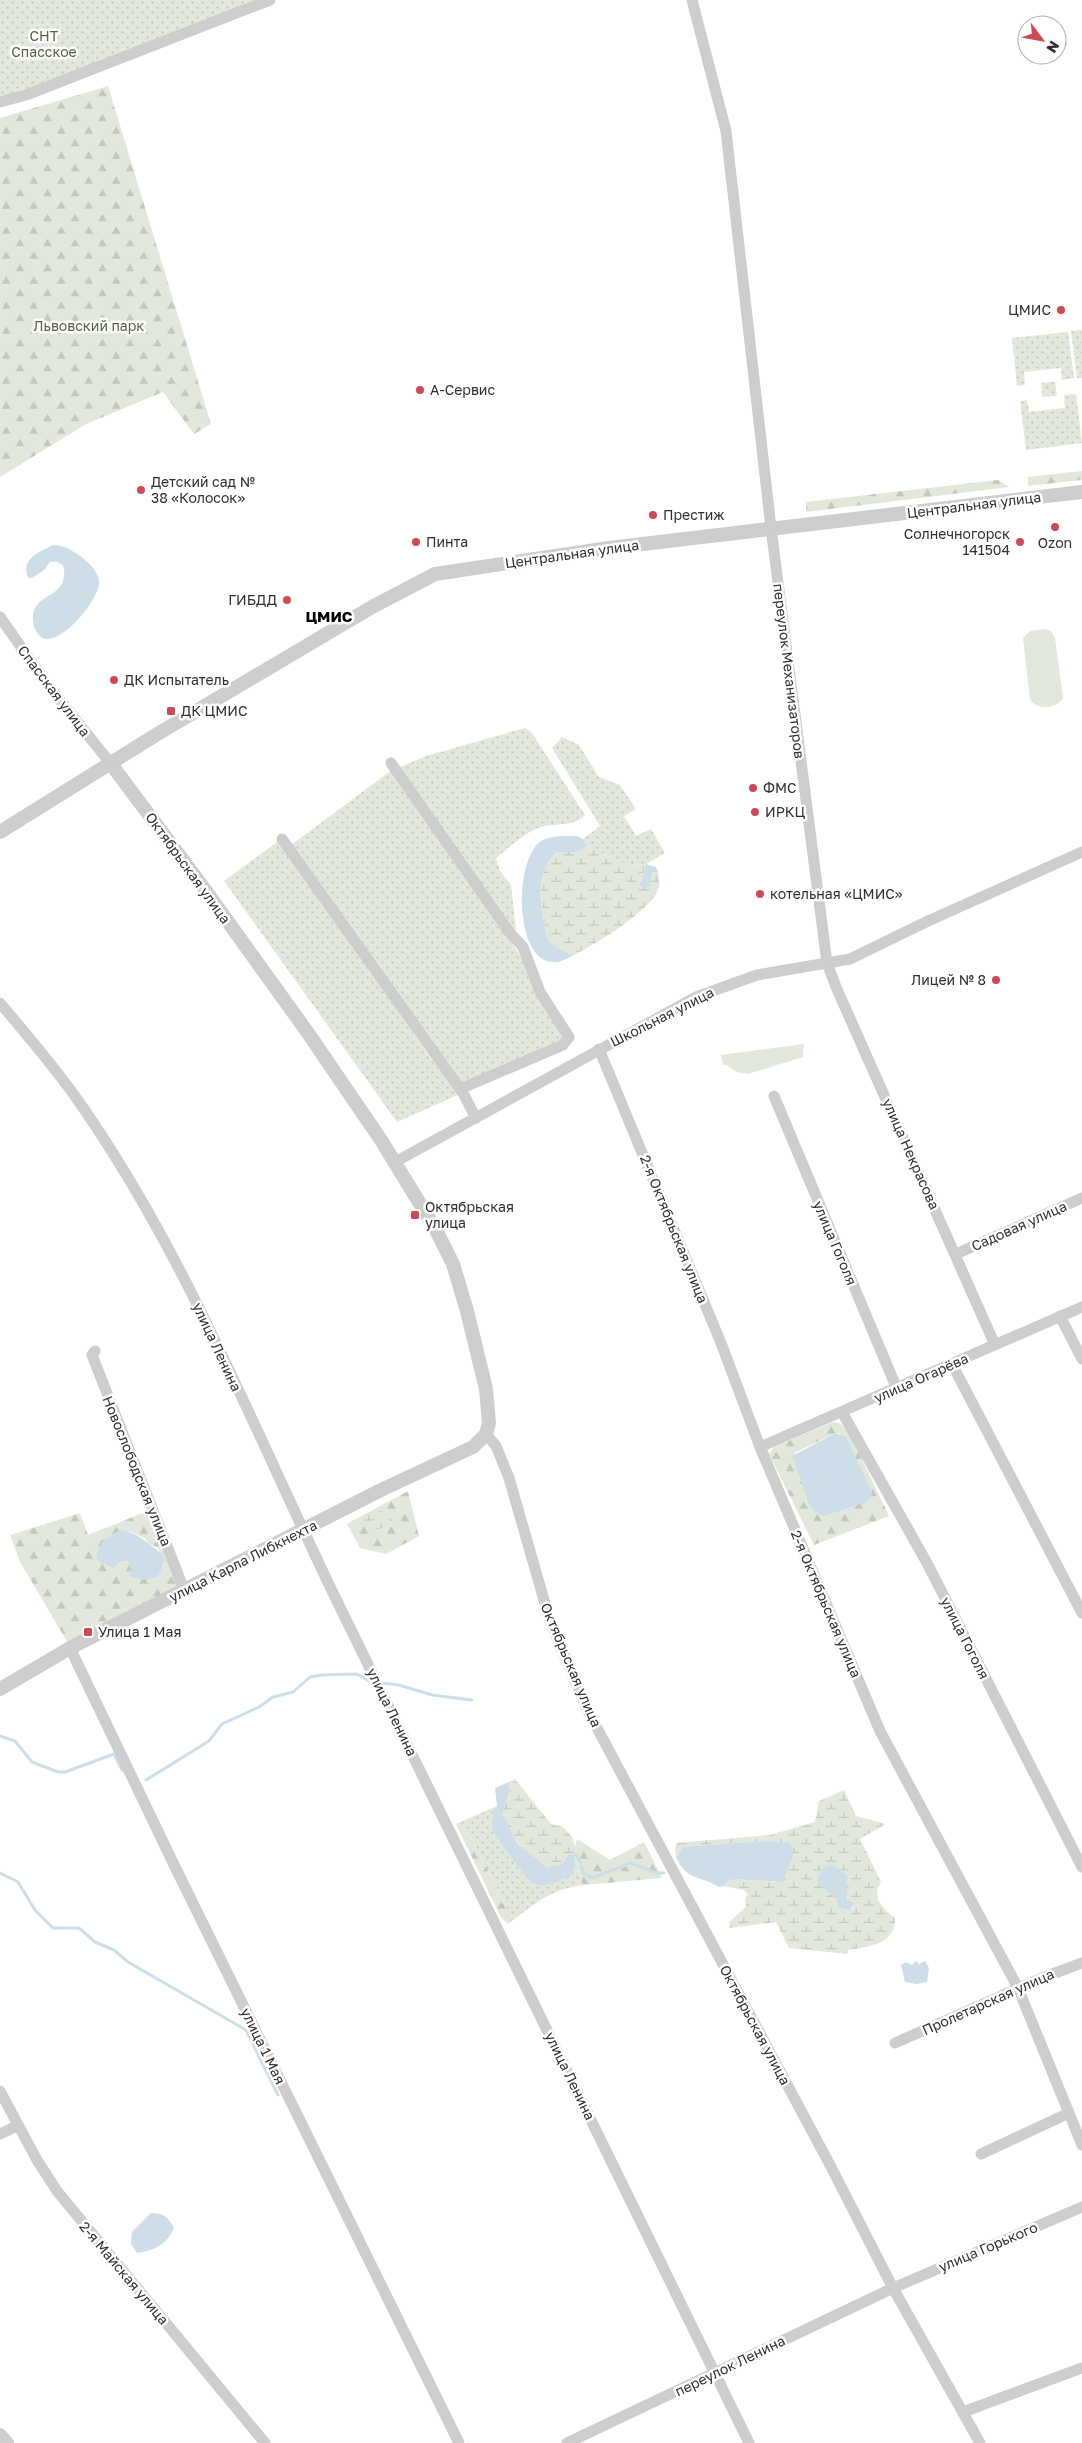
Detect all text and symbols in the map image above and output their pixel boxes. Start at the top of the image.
north arrow [1017,15,1067,65]
park label: СНТ Спасское [11,27,77,60]
text: N [1043,38,1063,56]
place label: ЦМИС [1008,301,1051,318]
marker: ЦМИС [1055,304,1067,316]
park label: Львовский парк [34,317,144,334]
place label: A-Сервис [430,381,495,398]
marker: A-Сервис [414,384,426,396]
place label: Детский сад № 38 «Колосок» [151,473,256,506]
marker: Детский сад № 38 «Колосок» [135,484,147,496]
street label: Центральная улица [906,488,1042,521]
place label: Престиж [663,506,724,523]
marker: Престиж [647,509,659,521]
marker: Ozon [1049,521,1061,533]
place label: Солнечногорск 141504 [904,525,1010,558]
place label: Пинта [426,533,468,550]
place label: Ozon [1038,534,1072,551]
marker: Пинта [410,536,422,548]
street label: Центральная улица [504,536,640,571]
marker: Солнечногорск 141504 [1014,536,1026,548]
street label: переулок Механизаторов [770,582,809,760]
place label: ГИБДД [228,591,277,608]
marker: ГИБДД [281,594,293,606]
district label: ЦМИС [305,607,353,625]
street label: Спасская улица [15,642,94,740]
place label: ДК Испытатель [124,671,229,688]
marker: ДК Испытатель [108,674,120,686]
place label: ДК ЦМИС [181,702,247,719]
marker: ДК ЦМИС [165,705,177,717]
place label: ФМС [763,779,797,796]
marker: ФМС [747,782,759,794]
place label: ИРКЦ [765,803,806,820]
marker: ИРКЦ [749,806,761,818]
street label: Октябрьская улица [142,809,235,927]
place label: котельная «ЦМИС» [770,885,903,902]
marker: котельная «ЦМИС» [754,888,766,900]
place label: Лицей № 8 [911,971,986,988]
marker: Лицей № 8 [990,974,1002,986]
street label: Школьная улица [607,983,716,1050]
street label: улица Некрасова [879,1096,944,1212]
street label: 2-я Октябрьская улица [637,1152,712,1305]
street label: Садовая улица [968,1197,1069,1254]
place label: Октябрьская улица [425,1198,514,1231]
street label: улица Гоголя [810,1198,861,1288]
marker: Октябрьская улица [409,1209,421,1221]
street label: улица Ленина [189,1300,245,1394]
street label: улица Огарёва [871,1349,971,1406]
street label: Новослободская улица [100,1393,175,1548]
street label: улица Карла Либкнехта [166,1516,320,1605]
street label: 2-я Октябрьская улица [788,1528,865,1680]
street label: улица Гоголя [937,1594,993,1682]
street label: Октябрьская улица [538,1600,605,1730]
place label: Улица 1 Мая [98,1623,181,1640]
marker: Улица 1 Мая [82,1626,94,1638]
street label: улица Ленина [364,1665,421,1759]
street label: Октябрьская улица [717,1962,794,2088]
street label: Пролетарская улица [919,1965,1056,2038]
street label: улица 1 Мая [238,2005,289,2087]
street label: улица Ленина [542,2029,599,2123]
street label: 2-я Майская улица [76,2218,172,2328]
street label: улица Горького [936,2218,1040,2275]
street label: переулок Ленина [672,2332,788,2400]

